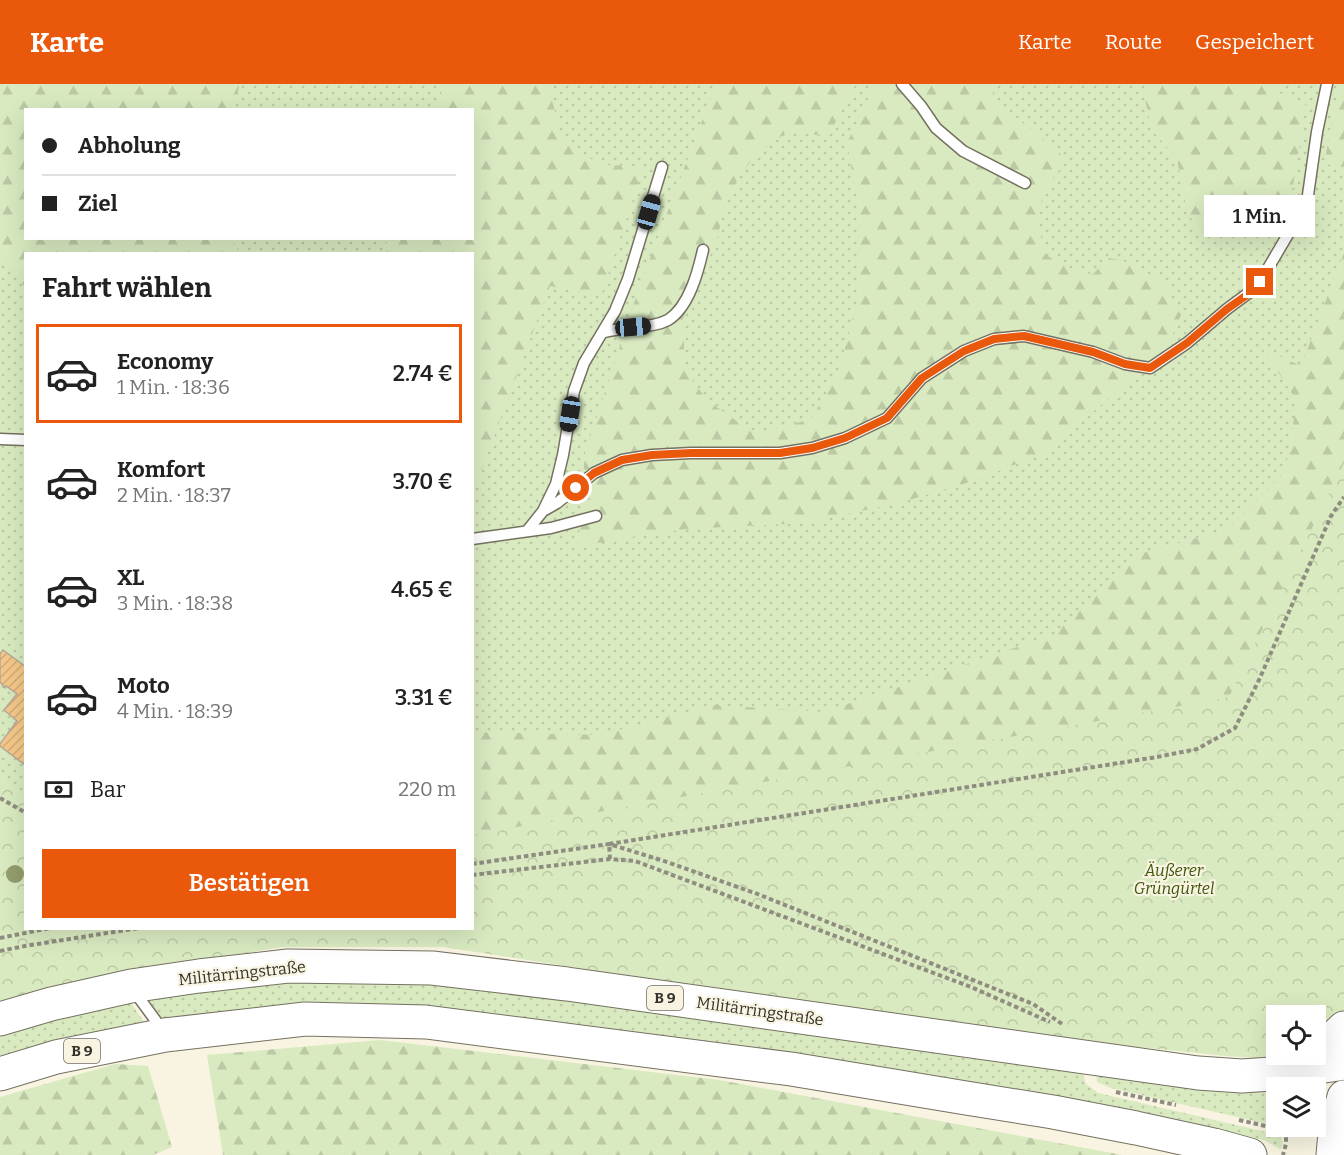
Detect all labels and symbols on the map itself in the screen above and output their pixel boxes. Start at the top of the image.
car [635,192,663,232]
callout: 1 Min. [1204,195,1316,237]
route end [1246,268,1273,295]
car [614,316,652,338]
car [558,395,582,433]
route start [562,474,589,501]
park label: Äußerer Grüngürtel [1134,861,1214,898]
street label: Militärringstraße [177,957,307,989]
road number: B 9 [647,986,683,1010]
street label: Militärringstraße [695,993,825,1029]
road number: B 9 [64,1039,100,1063]

